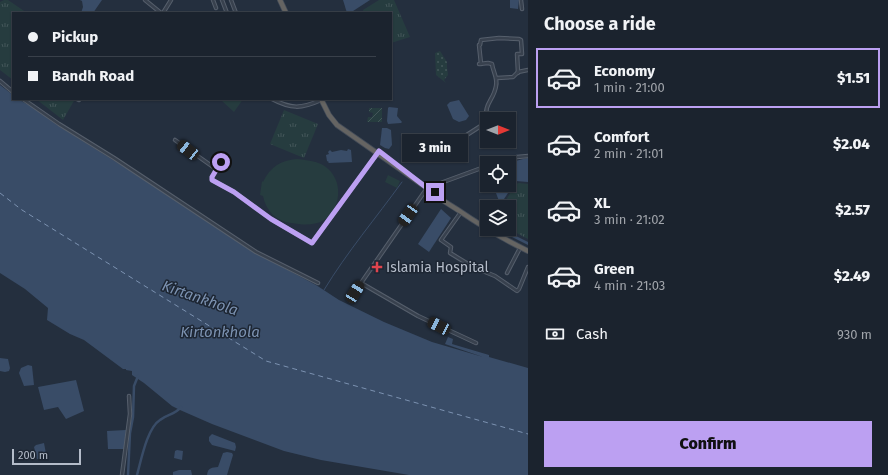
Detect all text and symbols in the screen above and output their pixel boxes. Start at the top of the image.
text: Choose a ride [544,13,656,35]
text: Pickup [52,28,98,46]
icon: car [546,60,582,96]
text: Economy [594,62,655,80]
text: Bandh Road [52,67,134,85]
text: $1.51 [837,69,870,87]
text: 1 min · 21:00 [594,80,665,95]
north arrow [480,112,516,148]
map controls [480,112,516,236]
icon: car [546,126,582,162]
text: Comfort [594,128,650,146]
callout: 3 min [402,134,468,162]
text: $2.04 [833,135,870,153]
car [175,138,201,162]
text: 3 min [419,140,451,155]
text: 2 min · 21:01 [594,146,664,161]
route start [212,153,230,171]
button: locate [480,156,516,192]
route end [426,183,444,201]
icon: car [546,192,582,228]
text: XL [594,194,610,212]
button: layers [480,200,516,236]
text: $2.57 [835,201,870,219]
car [396,202,420,228]
text: 3 min · 21:02 [594,212,665,227]
icon: car [546,258,582,294]
place label: Islamia Hospital [386,259,489,276]
text: Green [594,260,634,278]
marker: Islamia Hospital [371,261,383,273]
text: $2.49 [834,267,870,285]
water label: Kirtankhola [160,277,240,319]
text: 4 min · 21:03 [594,278,665,293]
car [344,279,366,305]
car [426,315,452,337]
water label: Kirtonkhola [180,323,260,341]
icon: cash [544,323,566,345]
text: Cash [576,325,608,343]
text: 930 m [837,327,872,342]
button: Confirm [544,421,872,467]
scale bar [12,447,81,466]
text: 200 m [18,449,48,462]

